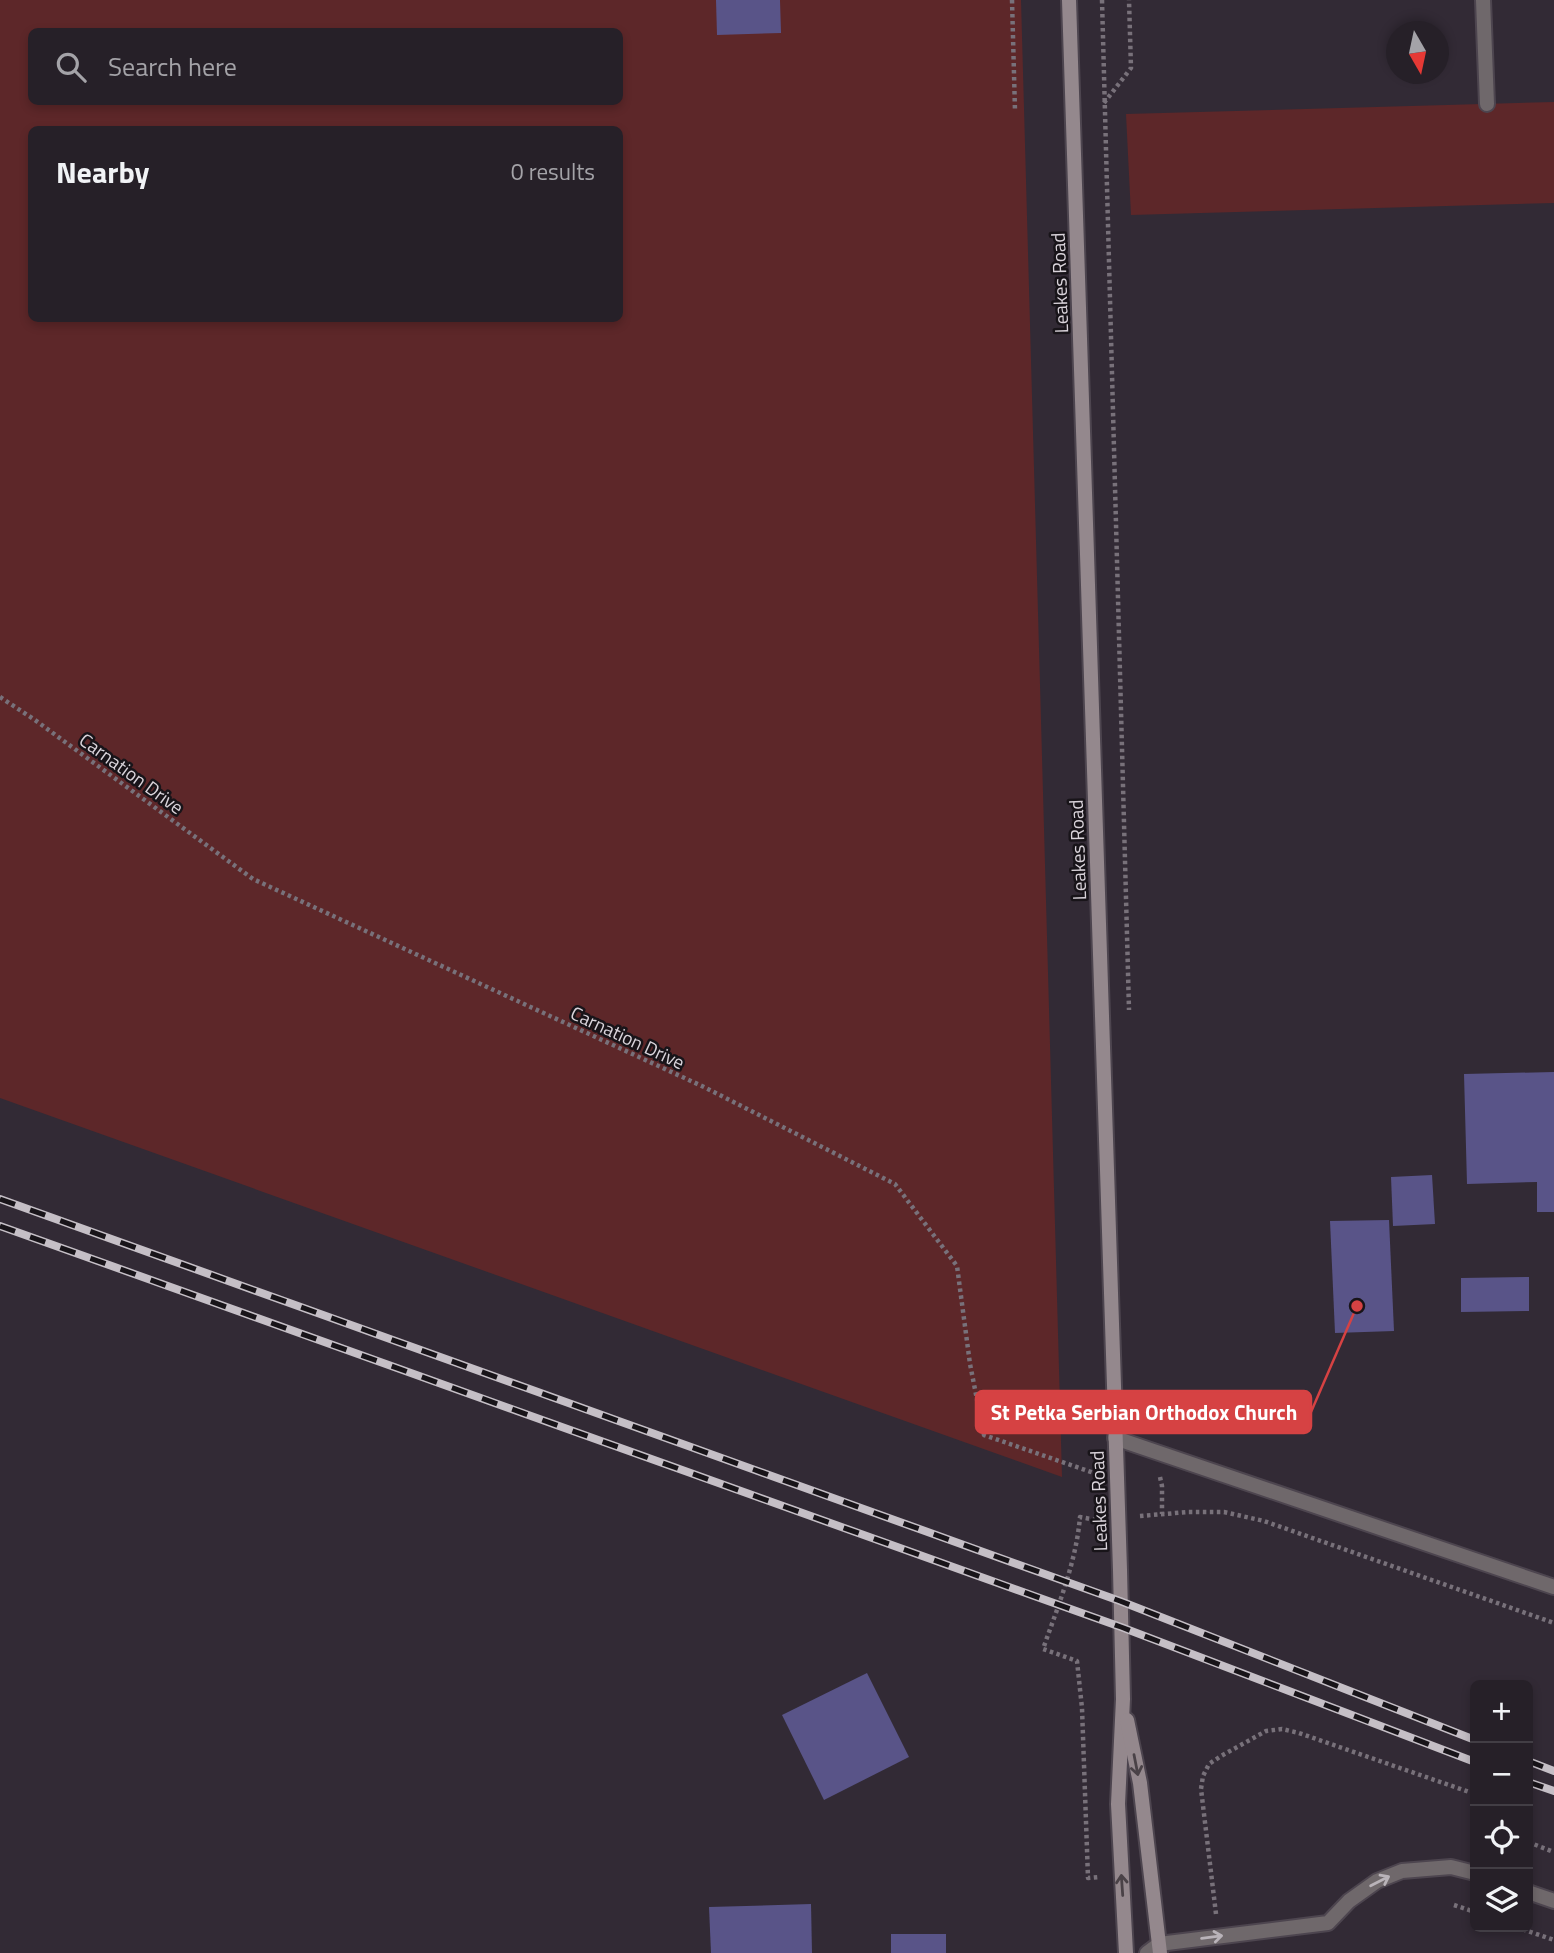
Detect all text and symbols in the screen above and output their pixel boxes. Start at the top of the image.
north arrow [1386,21,1449,84]
search box [28,28,623,105]
text: Search here [108,47,237,86]
icon: search [52,48,90,86]
text: Nearby [56,149,149,195]
text: 0 results [511,154,595,189]
street label: Leakes Road [1043,232,1075,334]
street label: Carnation Drive [74,725,190,821]
street label: Leakes Road [1061,799,1093,901]
street label: Carnation Drive [566,998,690,1076]
callout: St Petka Serbian Orthodox Church [976,1391,1311,1433]
text: St Petka Serbian Orthodox Church [991,1396,1297,1428]
street label: Leakes Road [1082,1450,1114,1552]
map controls [1470,1680,1533,1932]
button: + [1470,1680,1533,1743]
button: − [1470,1743,1533,1806]
one-way arrow [1130,1753,1144,1776]
button: locate [1470,1806,1533,1869]
button: layers [1470,1869,1533,1932]
one-way arrow [1369,1873,1390,1887]
one-way arrow [1115,1874,1128,1897]
one-way arrow [1200,1931,1223,1944]

